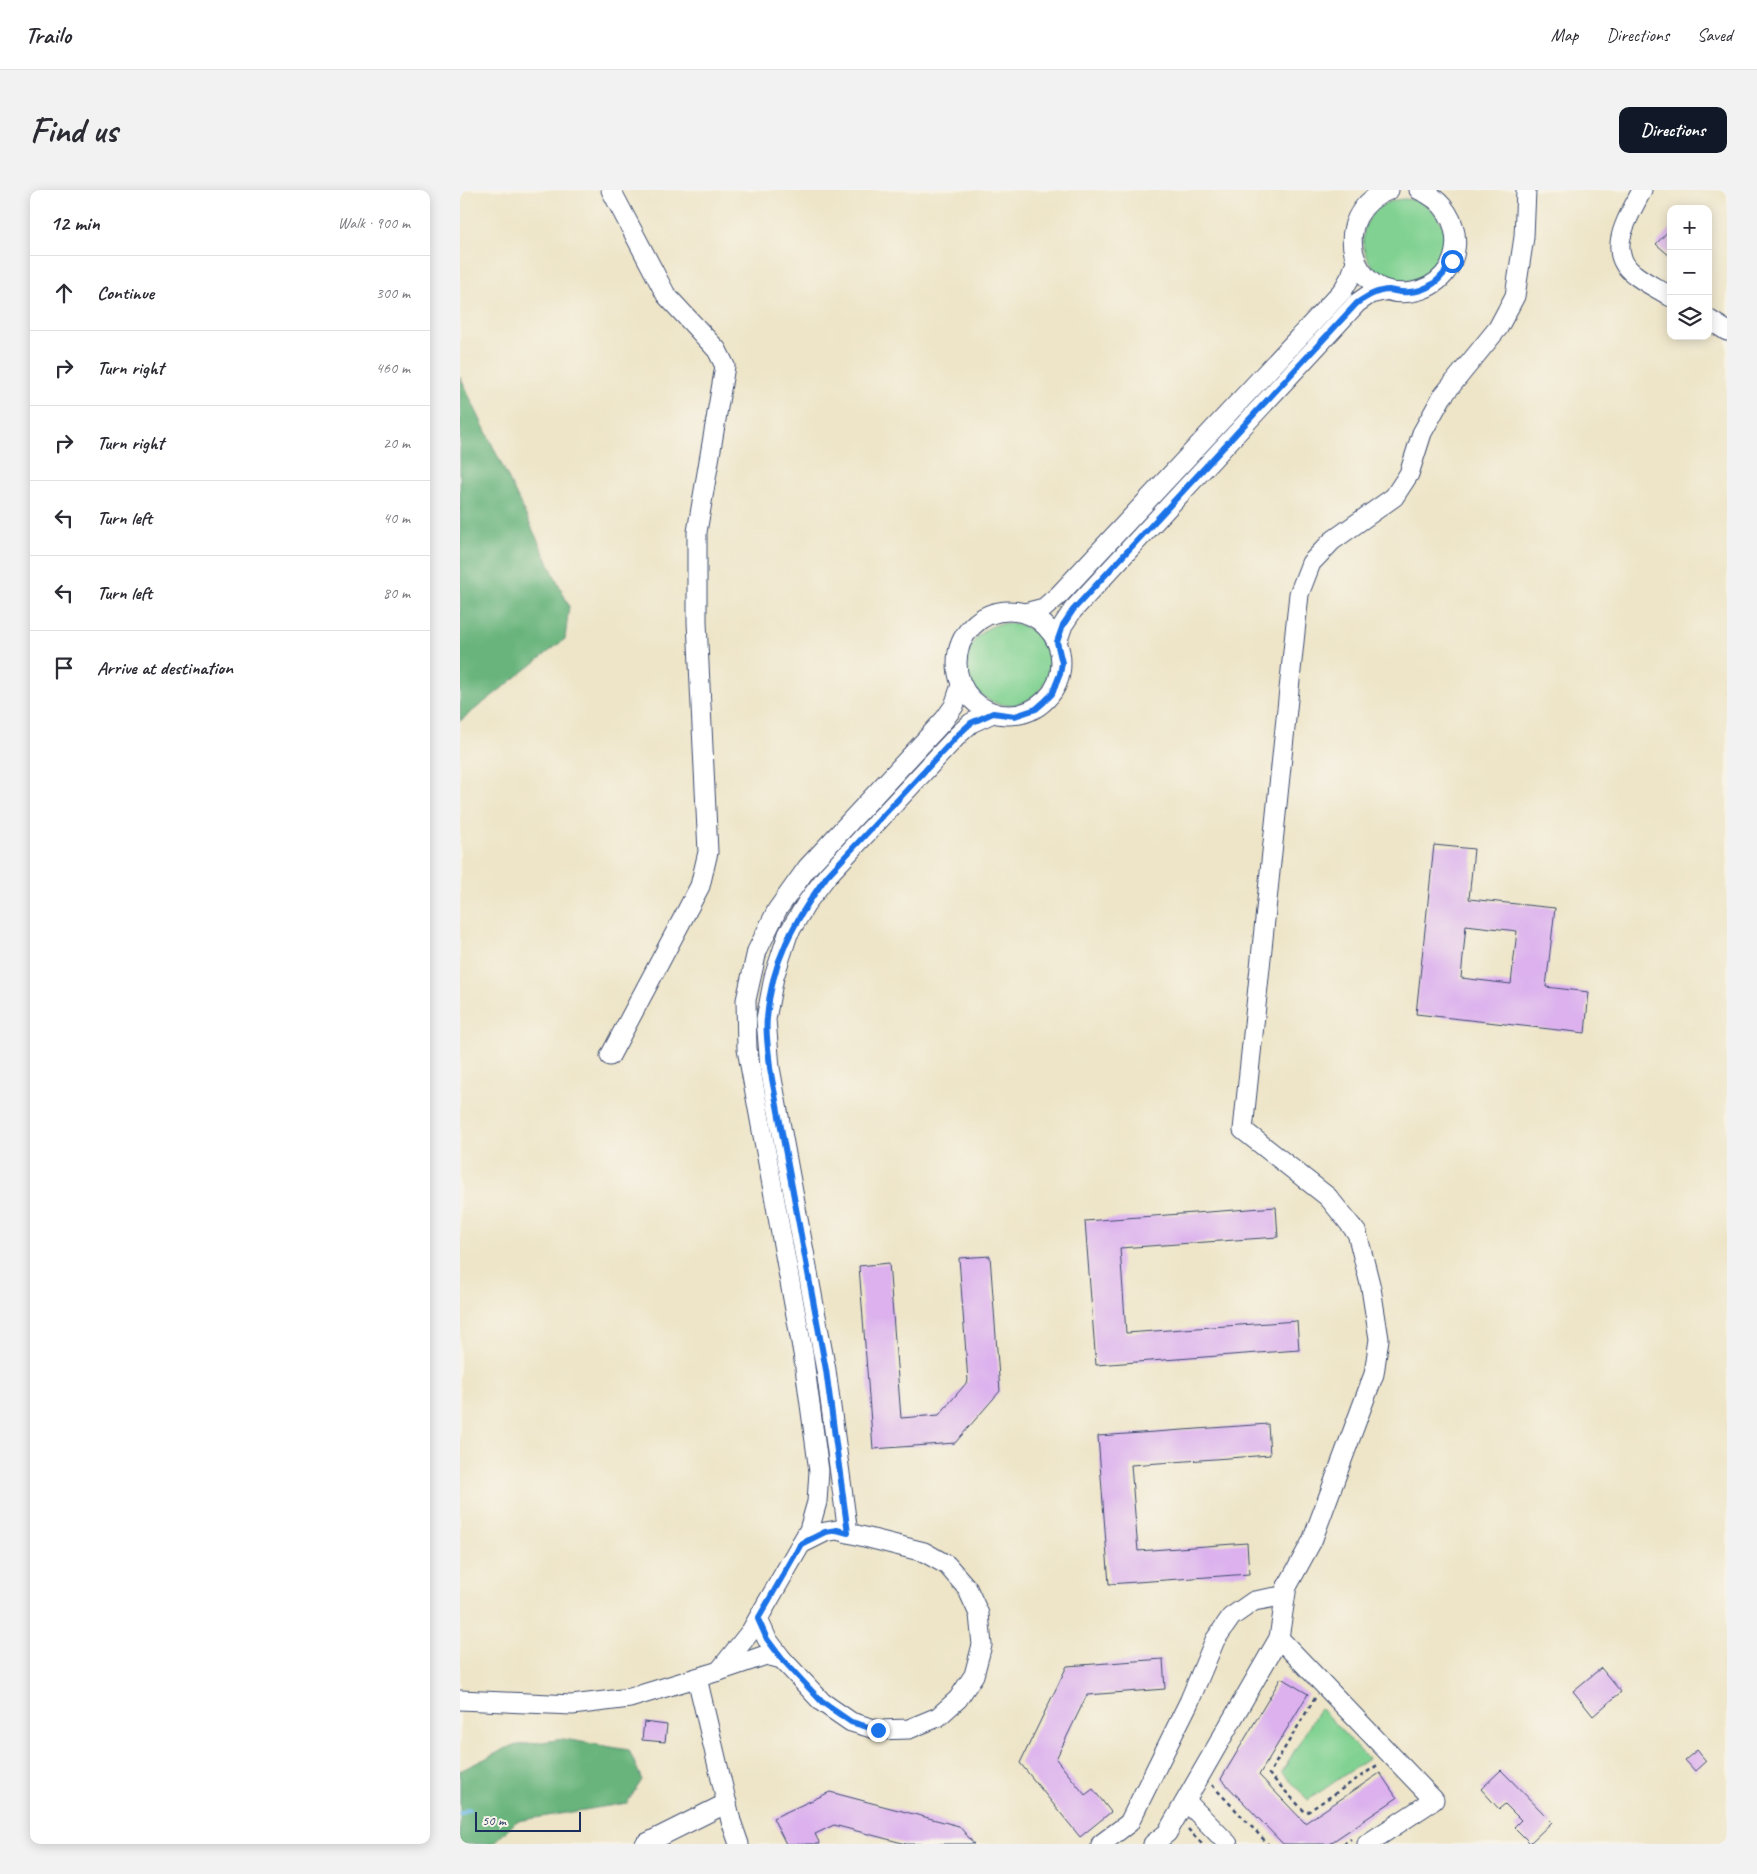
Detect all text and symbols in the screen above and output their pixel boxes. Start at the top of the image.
text: Trailo [25,20,71,50]
text: Map [1551,24,1578,46]
text: Directions [1606,24,1669,46]
text: Saved [1697,24,1732,46]
button: Directions [1619,107,1727,153]
text: Find us [30,108,117,153]
map controls [1667,205,1712,340]
button: + [1667,205,1712,250]
text: 12 min [50,210,100,236]
text: Walk · 900 m [338,213,410,233]
route start [1441,250,1464,273]
button: − [1667,250,1712,295]
icon: ahead [50,279,78,307]
text: Continue [97,281,154,305]
text: 300 m [376,283,410,303]
button: layers [1667,295,1712,340]
icon: right [50,354,78,382]
text: Turn right [97,356,164,380]
text: 460 m [376,358,410,378]
icon: right [50,429,78,457]
text: Turn right [97,431,164,455]
text: 20 m [383,433,410,453]
icon: left [50,504,78,532]
text: Turn left [97,506,152,530]
text: 40 m [383,508,410,528]
icon: left [50,579,78,607]
text: Turn left [97,581,152,605]
text: 80 m [383,583,410,603]
icon: arrive [50,654,78,682]
text: Arrive at destination [97,656,233,680]
route end [867,1719,890,1742]
scale bar [475,1809,581,1832]
text: 50 m [482,1812,506,1829]

